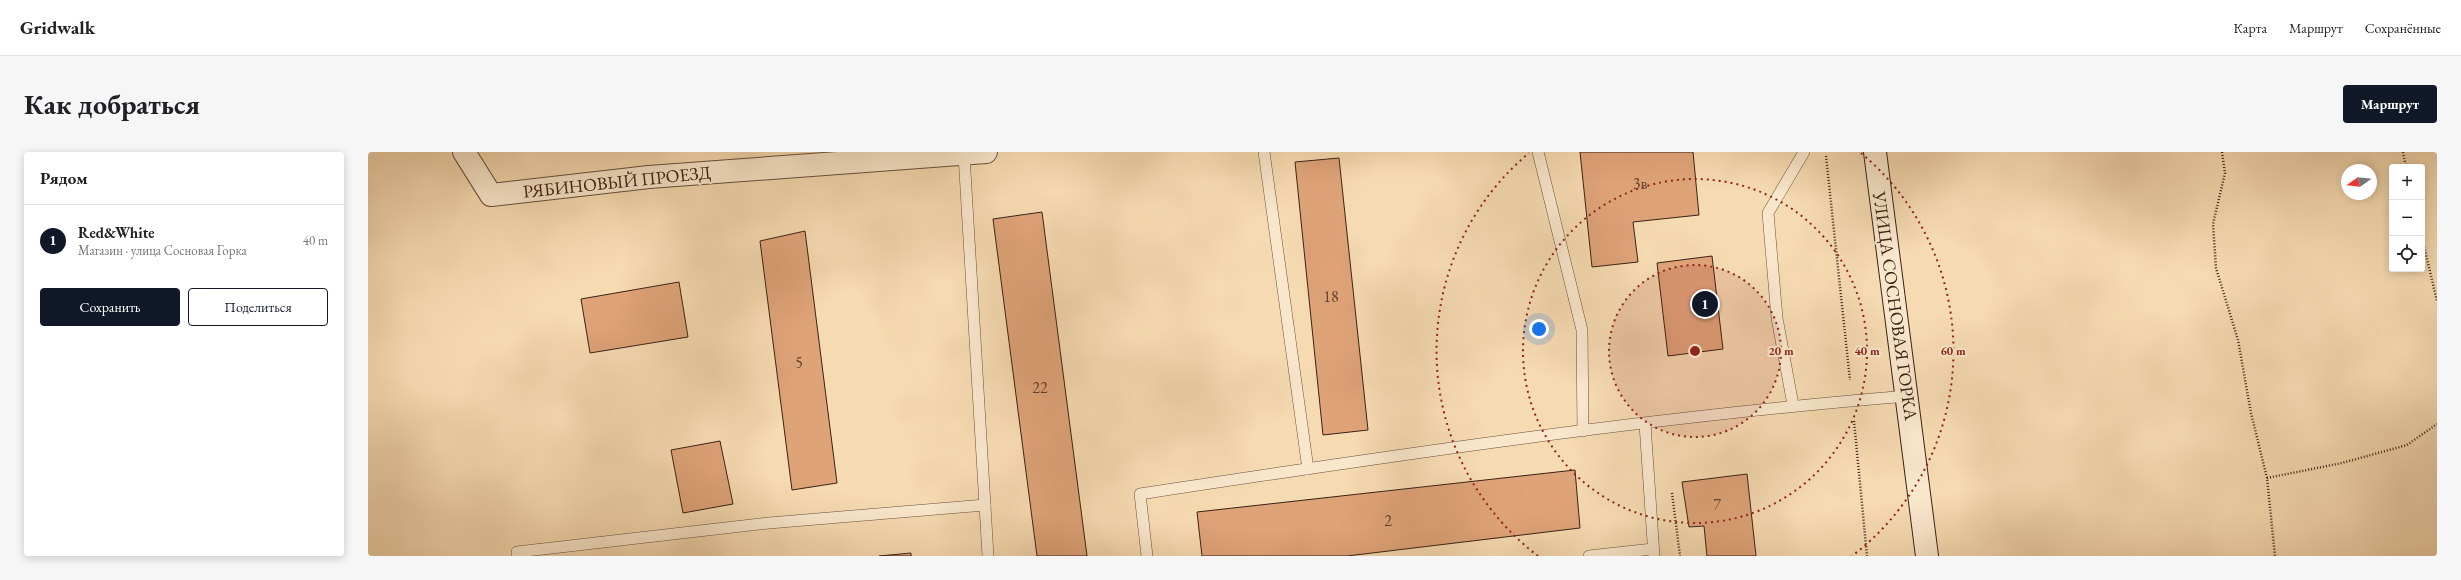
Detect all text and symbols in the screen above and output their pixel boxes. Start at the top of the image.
text: Gridwalk [20,15,95,40]
text: Карта [2234,19,2267,37]
text: Маршрут [2289,19,2343,37]
text: Сохранённые [2365,19,2441,37]
button: Маршрут [2343,85,2437,123]
text: Как добраться [24,86,200,122]
street label: РЯБИНОВЫЙ ПРОЕЗД [522,160,712,203]
north arrow [2341,164,2377,200]
map controls [2389,164,2425,272]
button: + [2389,164,2425,200]
text: Рядом [40,167,88,189]
house number: 3в [1633,173,1647,194]
street label: УЛИЦА СОСНОВАЯ ГОРКА [1868,189,1923,422]
button: − [2389,200,2425,236]
text: Red&White [78,223,155,242]
text: 1 [50,232,56,249]
text: 40 m [303,232,328,249]
button: locate [2389,236,2425,272]
text: Магазин · улица Сосновая Горка [78,242,247,259]
house number: 18 [1323,286,1339,307]
button: Сохранить [40,288,180,326]
button: Поделиться [188,288,328,326]
pin: 1 [1692,289,1718,319]
your location [1529,319,1549,339]
text: 20 m [1768,343,1794,359]
text: 40 m [1854,343,1880,359]
text: 60 m [1940,343,1966,359]
centre of rings [1688,344,1702,358]
house number: 5 [795,352,803,373]
house number: 22 [1032,377,1048,398]
house number: 7 [1713,494,1721,515]
house number: 2 [1384,510,1392,531]

